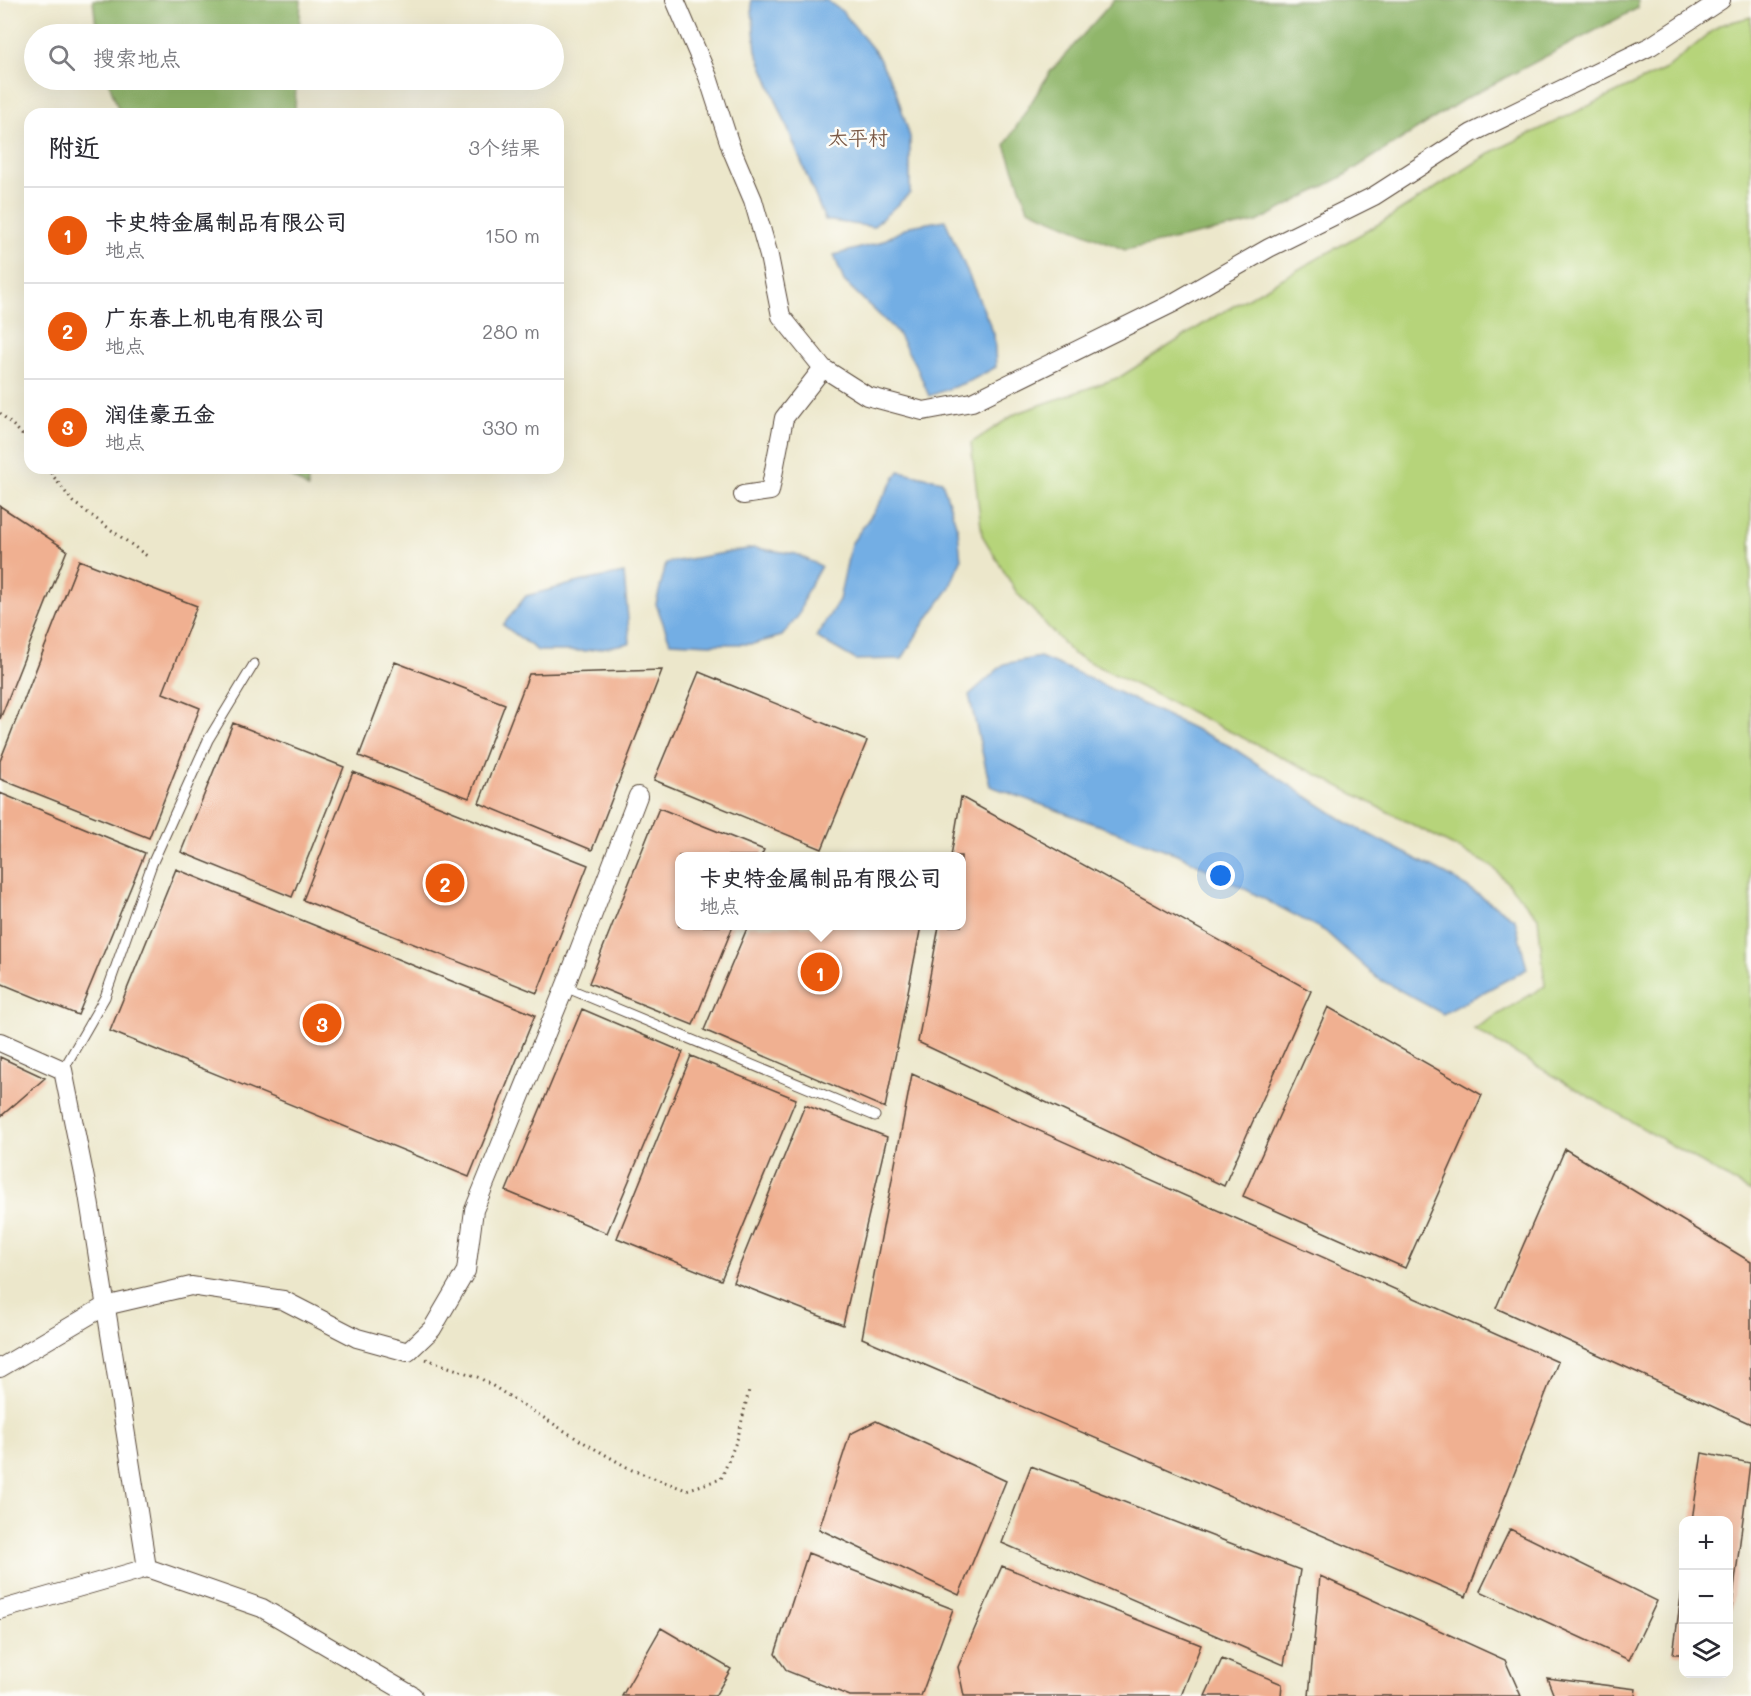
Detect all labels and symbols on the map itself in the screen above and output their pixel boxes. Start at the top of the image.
district label: 太平村 [828,124,888,150]
pin: 2 [426,860,464,906]
your location [1206,861,1235,890]
pin: 1 [800,950,840,994]
pin: 3 [302,1000,342,1046]

